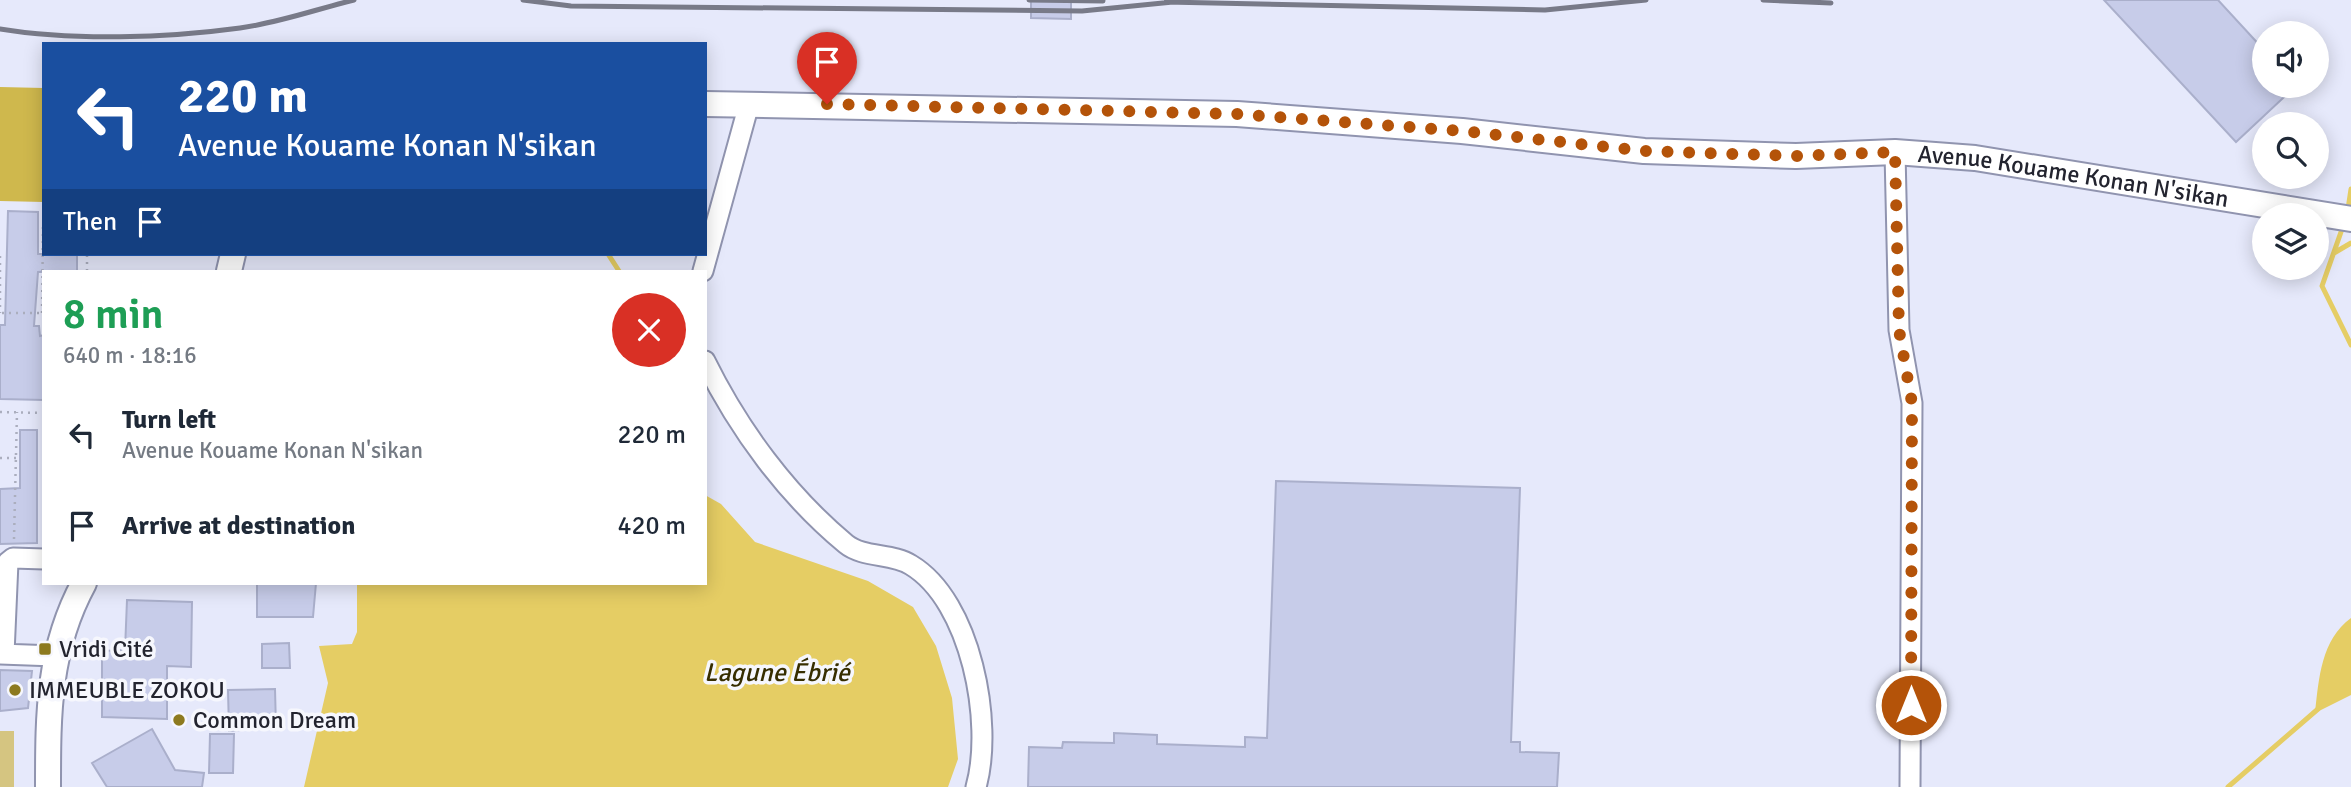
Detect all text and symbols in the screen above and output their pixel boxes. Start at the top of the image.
map controls [2252,21,2329,280]
button: sound [2252,21,2329,98]
pin [797,32,857,104]
icon: arrive [808,43,846,81]
text: 220 m [178,66,308,126]
icon: left [63,70,154,161]
button: search [2252,112,2329,189]
text: Avenue Kouame Konan N'sikan [178,126,597,165]
street label: Avenue Kouame Konan N'sikan [1917,139,2231,214]
icon: arrive [131,203,169,241]
button: layers [2252,203,2329,280]
text: Then [63,206,117,238]
text: 8 min [63,289,164,340]
button: close [612,293,686,367]
text: 640 m · 18:16 [63,341,197,370]
text: Turn left [122,404,216,436]
icon: left [63,416,101,454]
text: 220 m [617,419,686,451]
text: Avenue Kouame Konan N'sikan [122,436,423,465]
icon: arrive [63,507,101,545]
text: Arrive at destination [122,510,355,542]
text: 420 m [617,510,686,542]
place label: Vridi Cité [59,634,153,664]
marker: Vridi Cité [37,641,53,657]
water label: Lagune Ébrié [704,657,852,689]
position arrow [1874,668,1948,742]
place label: IMMEUBLE ZOKOU [29,675,225,705]
marker: IMMEUBLE ZOKOU [7,682,23,698]
place label: Common Dream [193,705,356,735]
marker: Common Dream [171,712,187,728]

